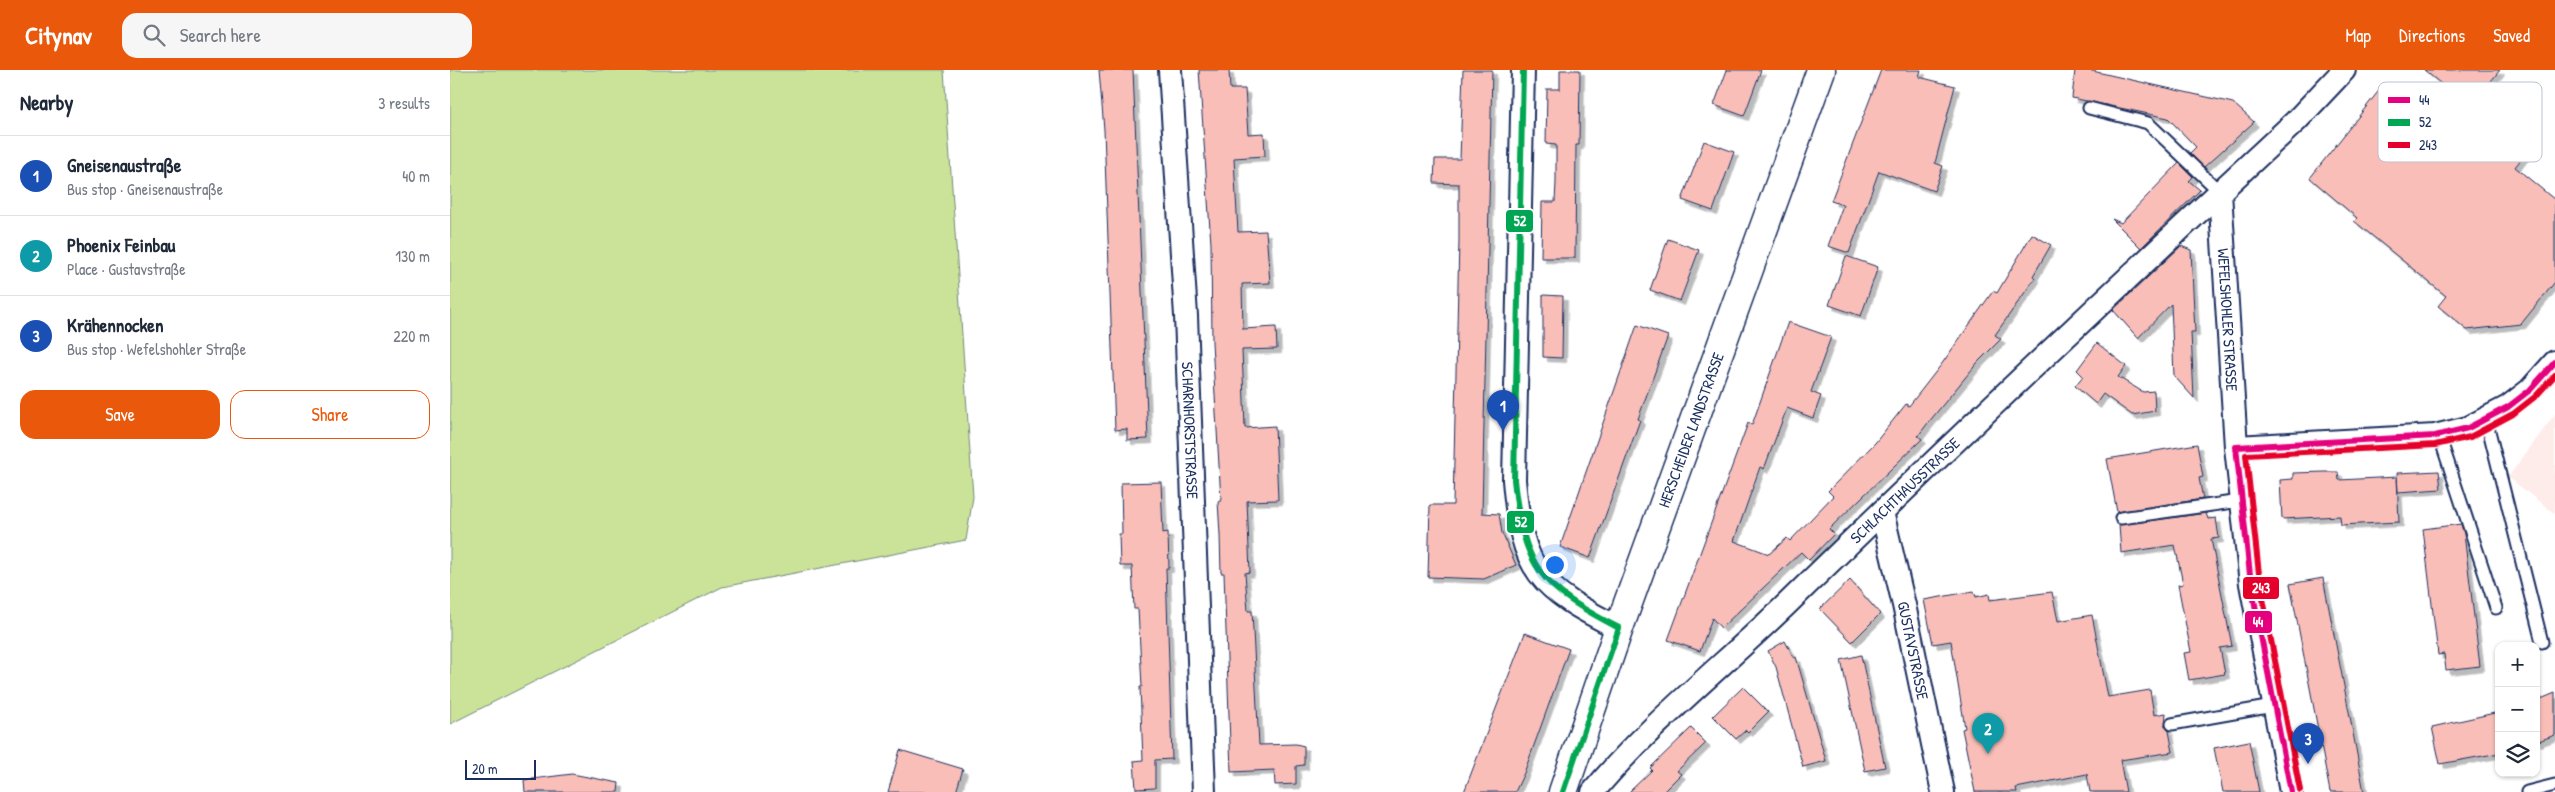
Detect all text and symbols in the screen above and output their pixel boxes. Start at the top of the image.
search box [122,13,472,58]
text: Citynav [25,19,92,51]
icon: search [140,21,168,49]
text: Search here [180,22,261,48]
text: Map [2346,23,2371,48]
text: Directions [2399,23,2465,48]
text: Saved [2493,23,2530,48]
legend [2378,82,2542,162]
text: Nearby [20,88,73,117]
text: 44 [2419,90,2430,109]
text: 3 results [378,92,430,114]
text: 52 [2419,112,2432,131]
text: 243 [2419,135,2437,154]
text: Gneisenaustraße [67,152,181,178]
text: 1 [33,165,39,187]
text: 40 m [402,165,430,187]
text: Bus stop · Gneisenaustraße [67,178,223,200]
line badge: 52 [1505,209,1534,233]
text: 52 [1514,211,1527,230]
text: Phoenix Feinbau [67,232,175,258]
text: 2 [32,245,40,267]
text: 130 m [395,245,430,267]
street label: WEFELSHOHLER STRASSE [2213,248,2243,392]
text: Place · Gustavstraße [67,258,186,280]
text: Krähennocken [67,312,163,338]
text: 3 [32,325,40,347]
text: 220 m [393,325,430,347]
text: Bus stop · Wefelshohler Straße [67,338,246,360]
street label: HERSCHEIDER LANDSTRASSE [1653,349,1729,511]
street label: SCHARNHORSTSTRASSE [1177,361,1204,500]
button: Save [20,390,220,439]
button: Share [230,390,430,439]
pin: 1 [1487,390,1519,431]
street label: SCHLACHTHAUSSTRASSE [1845,432,1964,548]
line badge: 52 [1506,510,1535,534]
text: 52 [1515,512,1528,531]
your location [1542,552,1568,578]
line badge: 243 [2242,576,2280,600]
text: 243 [2252,578,2271,597]
street label: GUSTAVSTRASSE [1893,599,1934,702]
line badge: 44 [2244,610,2273,634]
text: 44 [2253,612,2264,631]
map controls [2495,642,2540,777]
button: + [2495,642,2540,687]
button: − [2495,687,2540,732]
pin: 2 [1972,713,2004,754]
pin: 3 [2292,723,2324,764]
button: layers [2495,732,2540,777]
scale bar [465,757,536,780]
text: 20 m [472,759,498,778]

